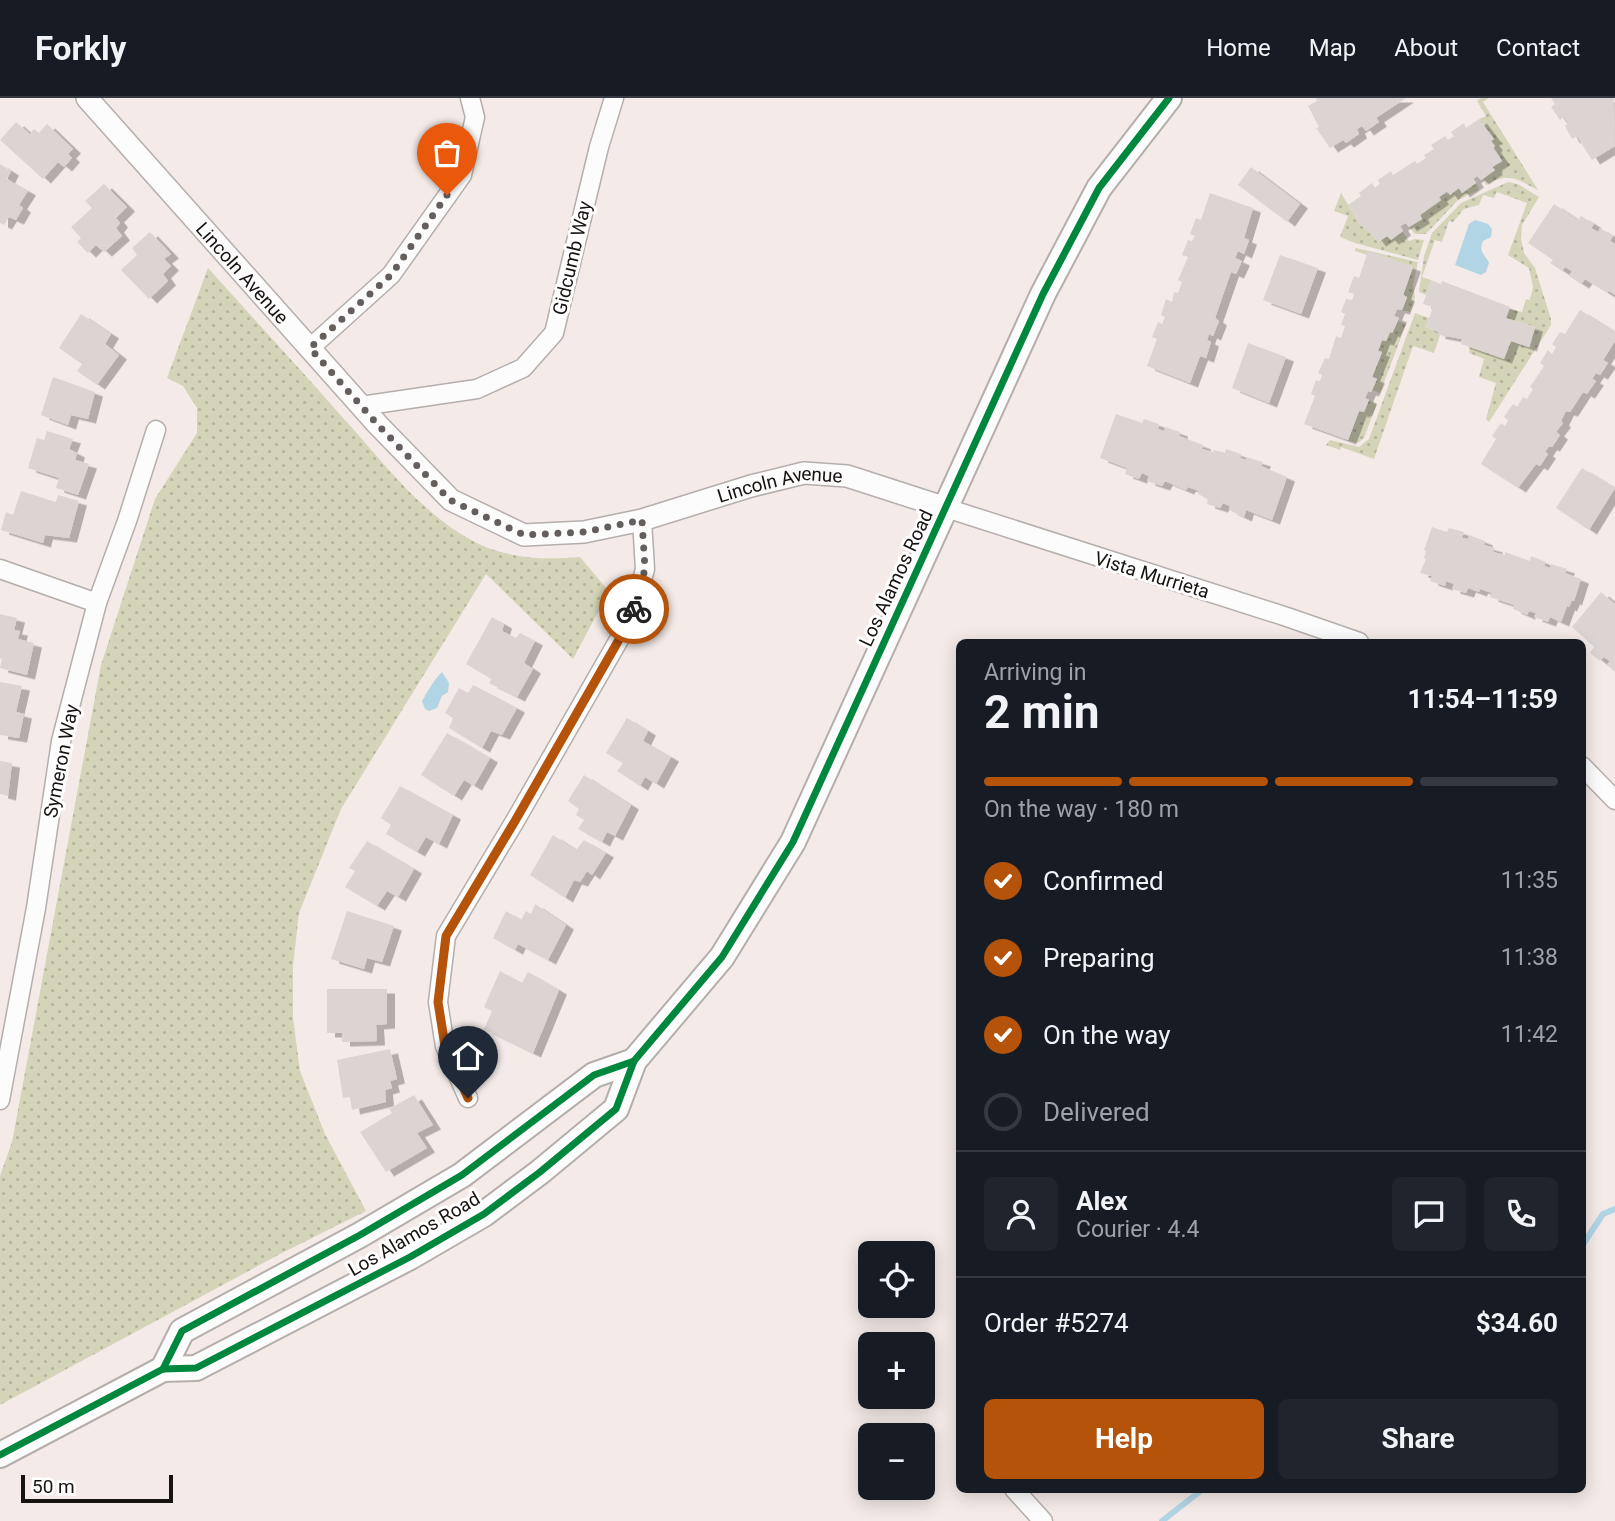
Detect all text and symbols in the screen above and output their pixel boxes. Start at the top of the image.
text: Forkly [35,29,126,68]
text: Home [1206,34,1271,62]
text: Map [1309,34,1356,62]
text: About [1394,34,1458,62]
text: Contact [1496,34,1580,62]
pin [417,123,477,195]
icon: bag [428,134,466,172]
street label: Gidcumb Way [548,199,596,317]
street label: Lincoln Avenue [191,217,294,328]
street label: Lincoln Avenue [714,461,843,507]
street label: Los Alamos Road [854,506,938,650]
street label: Vista Murrieta [1092,547,1212,603]
courier [599,574,669,644]
icon: bike [615,590,653,628]
text: Arriving in [984,659,1087,686]
text: 11:54–11:59 [1408,684,1558,714]
text: 2 min [984,685,1100,739]
street label: Symeron Way [39,702,83,820]
text: On the way · 180 m [984,796,1179,823]
icon: check [984,862,1022,900]
text: Confirmed [1043,866,1164,896]
text: 11:35 [1501,867,1558,894]
icon: check [984,939,1022,977]
text: Preparing [1043,943,1155,973]
text: 11:38 [1501,944,1558,971]
icon: check [984,1016,1022,1054]
text: On the way [1043,1020,1171,1050]
text: 11:42 [1501,1021,1558,1048]
pin [438,1026,498,1098]
icon: home [449,1037,487,1075]
text: Delivered [1043,1097,1150,1127]
button: person [984,1177,1058,1251]
button: chat [1392,1177,1466,1251]
button: phone [1484,1177,1558,1251]
text: Alex [1076,1186,1128,1216]
street label: Los Alamos Road [344,1187,484,1281]
text: Courier · 4.4 [1076,1216,1199,1243]
map controls [858,1241,935,1500]
button: locate [858,1241,935,1318]
text: Order #5274 [984,1308,1129,1338]
text: $34.60 [1476,1308,1558,1338]
button: + [858,1332,935,1409]
button: Help [984,1399,1264,1479]
button: Share [1278,1399,1558,1479]
button: − [858,1423,935,1500]
scale bar [21,1472,173,1504]
text: 50 m [32,1475,75,1498]

